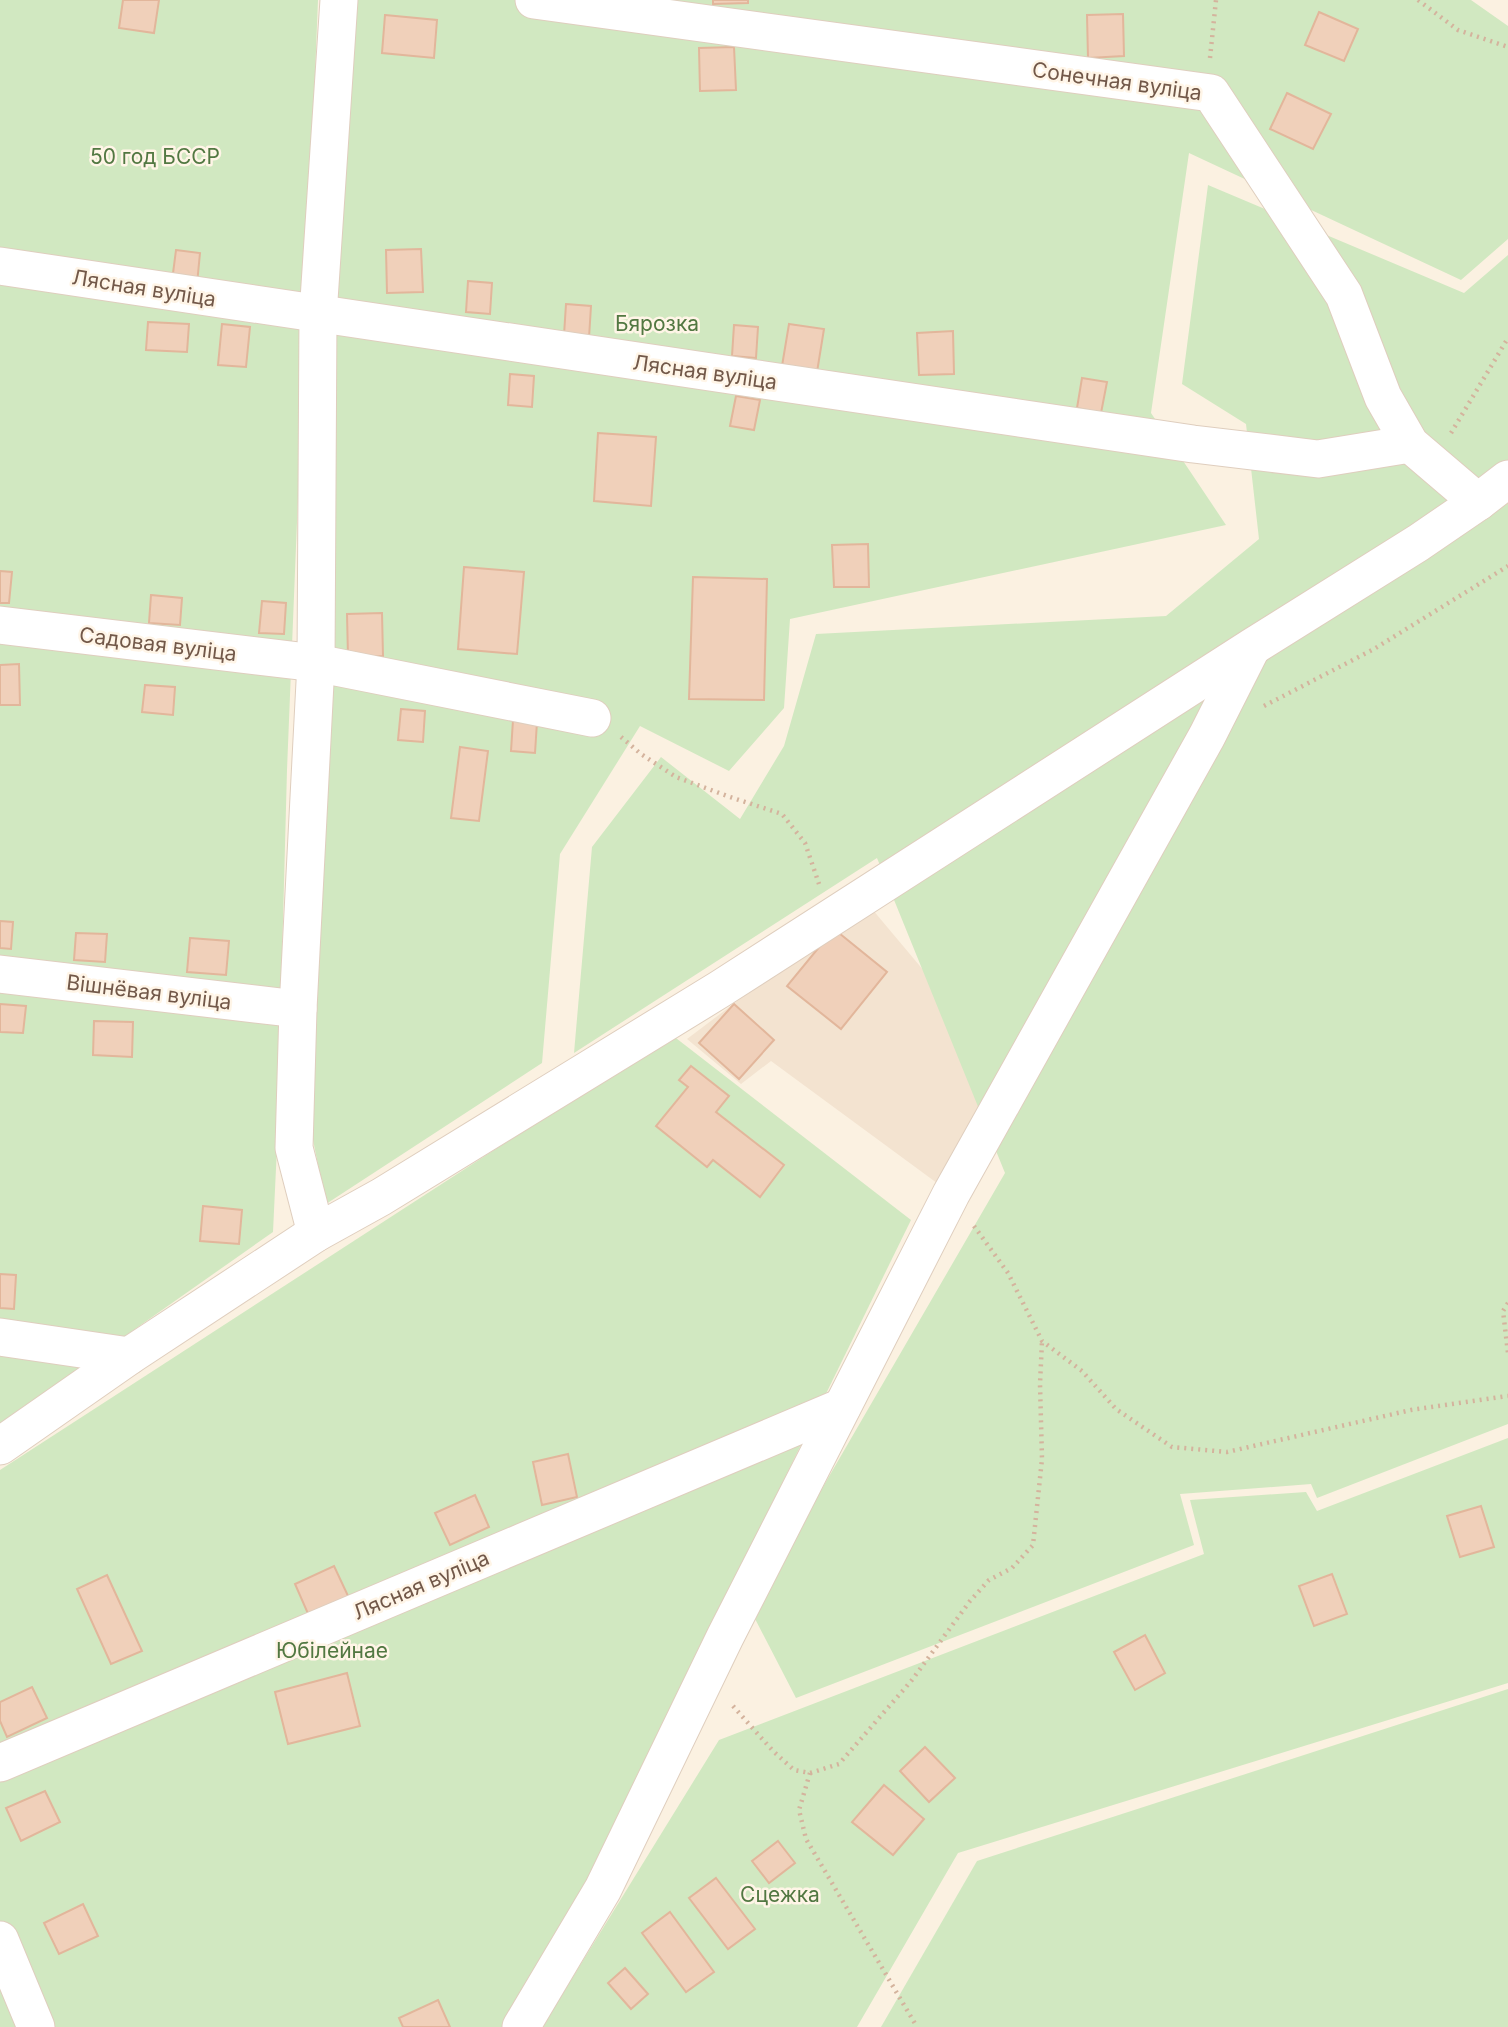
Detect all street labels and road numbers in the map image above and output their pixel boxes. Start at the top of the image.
street label: Сонечная вуліца [1031,57,1203,105]
street label: Лясная вуліца [70,264,218,312]
street label: Лясная вуліца [631,350,779,394]
street label: Садовая вуліца [78,622,238,666]
street label: Вішнёвая вуліца [65,969,233,1015]
street label: Лясная вуліца [349,1545,493,1625]

